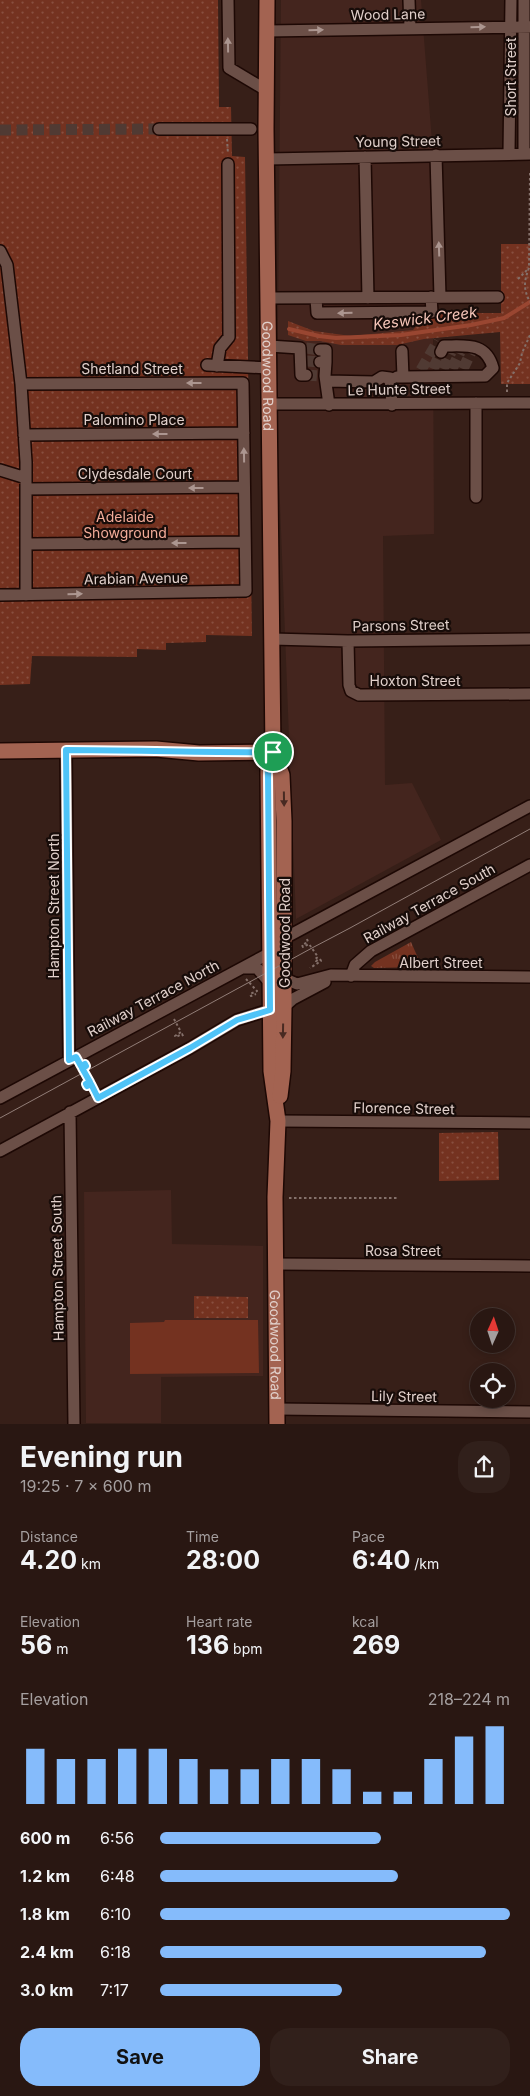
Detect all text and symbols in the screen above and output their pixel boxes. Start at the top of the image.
street label: Wood Lane [351,5,425,23]
one-way arrow [470,23,486,31]
one-way arrow [308,26,324,34]
one-way arrow [224,37,232,53]
street label: Short Street [502,37,519,117]
street label: Young Street [355,132,441,150]
one-way arrow [435,240,443,256]
water label: Keswick Creek [372,302,479,334]
one-way arrow [337,309,353,317]
street label: Goodwood Road [260,321,278,431]
street label: Shetland Street [81,360,183,377]
one-way arrow [186,379,202,387]
street label: Le Hunte Street [347,380,451,398]
street label: Palomino Place [83,411,185,428]
one-way arrow [152,430,168,438]
one-way arrow [240,447,248,463]
street label: Clydesdale Court [78,465,193,482]
one-way arrow [187,484,203,492]
park label: Adelaide Showground [83,508,167,541]
one-way arrow [171,539,187,547]
street label: Arabian Avenue [84,569,188,587]
one-way arrow [67,590,83,598]
street label: Parsons Street [352,616,450,634]
street label: Hoxton Street [370,672,461,689]
pin [252,731,294,773]
icon: arrive [259,738,287,766]
one-way arrow [280,791,288,807]
street label: Hampton Street North [45,834,62,978]
street label: Railway Terrace South [360,860,498,946]
street label: Goodwood Road [276,878,293,988]
street label: Albert Street [399,954,483,971]
street label: Railway Terrace North [84,956,222,1040]
one-way arrow [279,1024,287,1040]
street label: Florence Street [353,1099,455,1117]
street label: Hampton Street South [47,1195,67,1341]
street label: Rosa Street [365,1242,441,1259]
street label: Goodwood Road [267,1290,285,1400]
north arrow [470,1308,515,1352]
map controls [470,1308,515,1408]
button: locate [470,1363,515,1408]
street label: Lily Street [371,1387,438,1405]
text: Evening run [20,1440,183,1474]
button: share [458,1441,510,1493]
text: 19:25 · 7 × 600 m [20,1476,151,1496]
text: Distance [20,1528,78,1545]
text: Time [186,1528,219,1545]
text: Pace [352,1528,385,1545]
text: 4.20 [20,1545,77,1575]
text: 28:00 [186,1545,260,1575]
text: 6:40 [352,1545,410,1575]
text: km [77,1555,101,1572]
text: /km [410,1555,439,1572]
text: Elevation [20,1613,80,1630]
text: Heart rate [186,1613,252,1630]
text: kcal [352,1613,379,1630]
text: 56 [20,1630,52,1660]
text: 136 [186,1630,229,1660]
text: 269 [352,1630,400,1660]
text: m [52,1640,68,1657]
text: bpm [229,1640,263,1657]
text: Elevation [20,1689,89,1709]
text: 218–224 m [428,1689,510,1709]
text: 600 m [20,1828,70,1848]
text: 6:56 [100,1828,134,1848]
text: 1.2 km [20,1866,70,1886]
text: 6:48 [100,1866,135,1886]
text: 1.8 km [20,1904,70,1924]
text: 6:10 [100,1904,131,1924]
text: 2.4 km [20,1942,74,1962]
text: 6:18 [100,1942,131,1962]
text: 3.0 km [20,1980,73,2000]
text: 7:17 [100,1980,129,2000]
button: Save [20,2028,260,2086]
button: Share [270,2028,510,2086]

